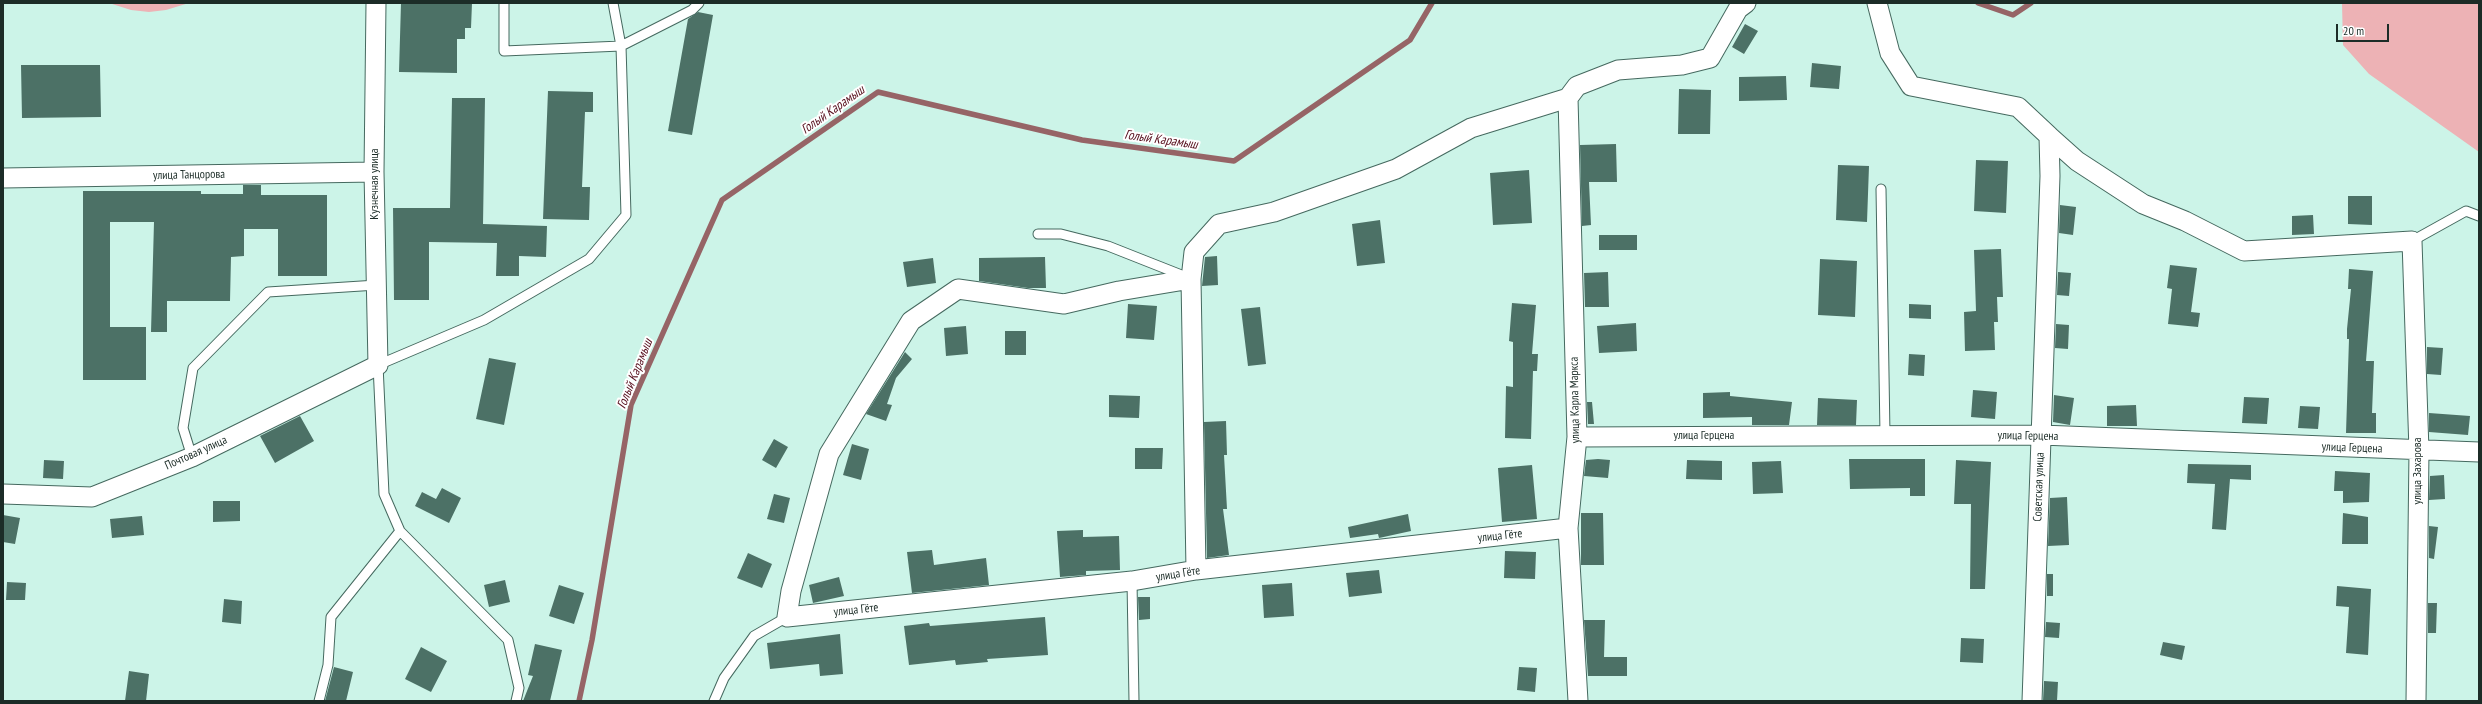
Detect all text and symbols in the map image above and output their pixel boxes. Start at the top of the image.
scale bar [2338,16,2391,42]
text: 20 m [2343,23,2364,38]
water label: Голый Карамыш [798,82,868,138]
water label: Голый Карамыш [1123,127,1199,153]
street label: Кузнечная улица [368,148,382,220]
street label: улица Танцорова [153,167,225,183]
water label: Голый Карамыш [614,337,656,411]
street label: улица Карла Маркса [1567,357,1583,443]
street label: улица Герцена [1997,428,2059,444]
street label: улица Герцена [1674,429,1734,443]
street label: Почтовая улица [163,433,229,473]
street label: улица Захарова [2411,438,2425,504]
street label: улица Герцена [2321,440,2383,456]
street label: Советская улица [2031,452,2047,522]
street label: улица Гёте [1477,527,1523,545]
street label: улица Гёте [1155,563,1201,585]
street label: улица Гёте [833,601,879,619]

